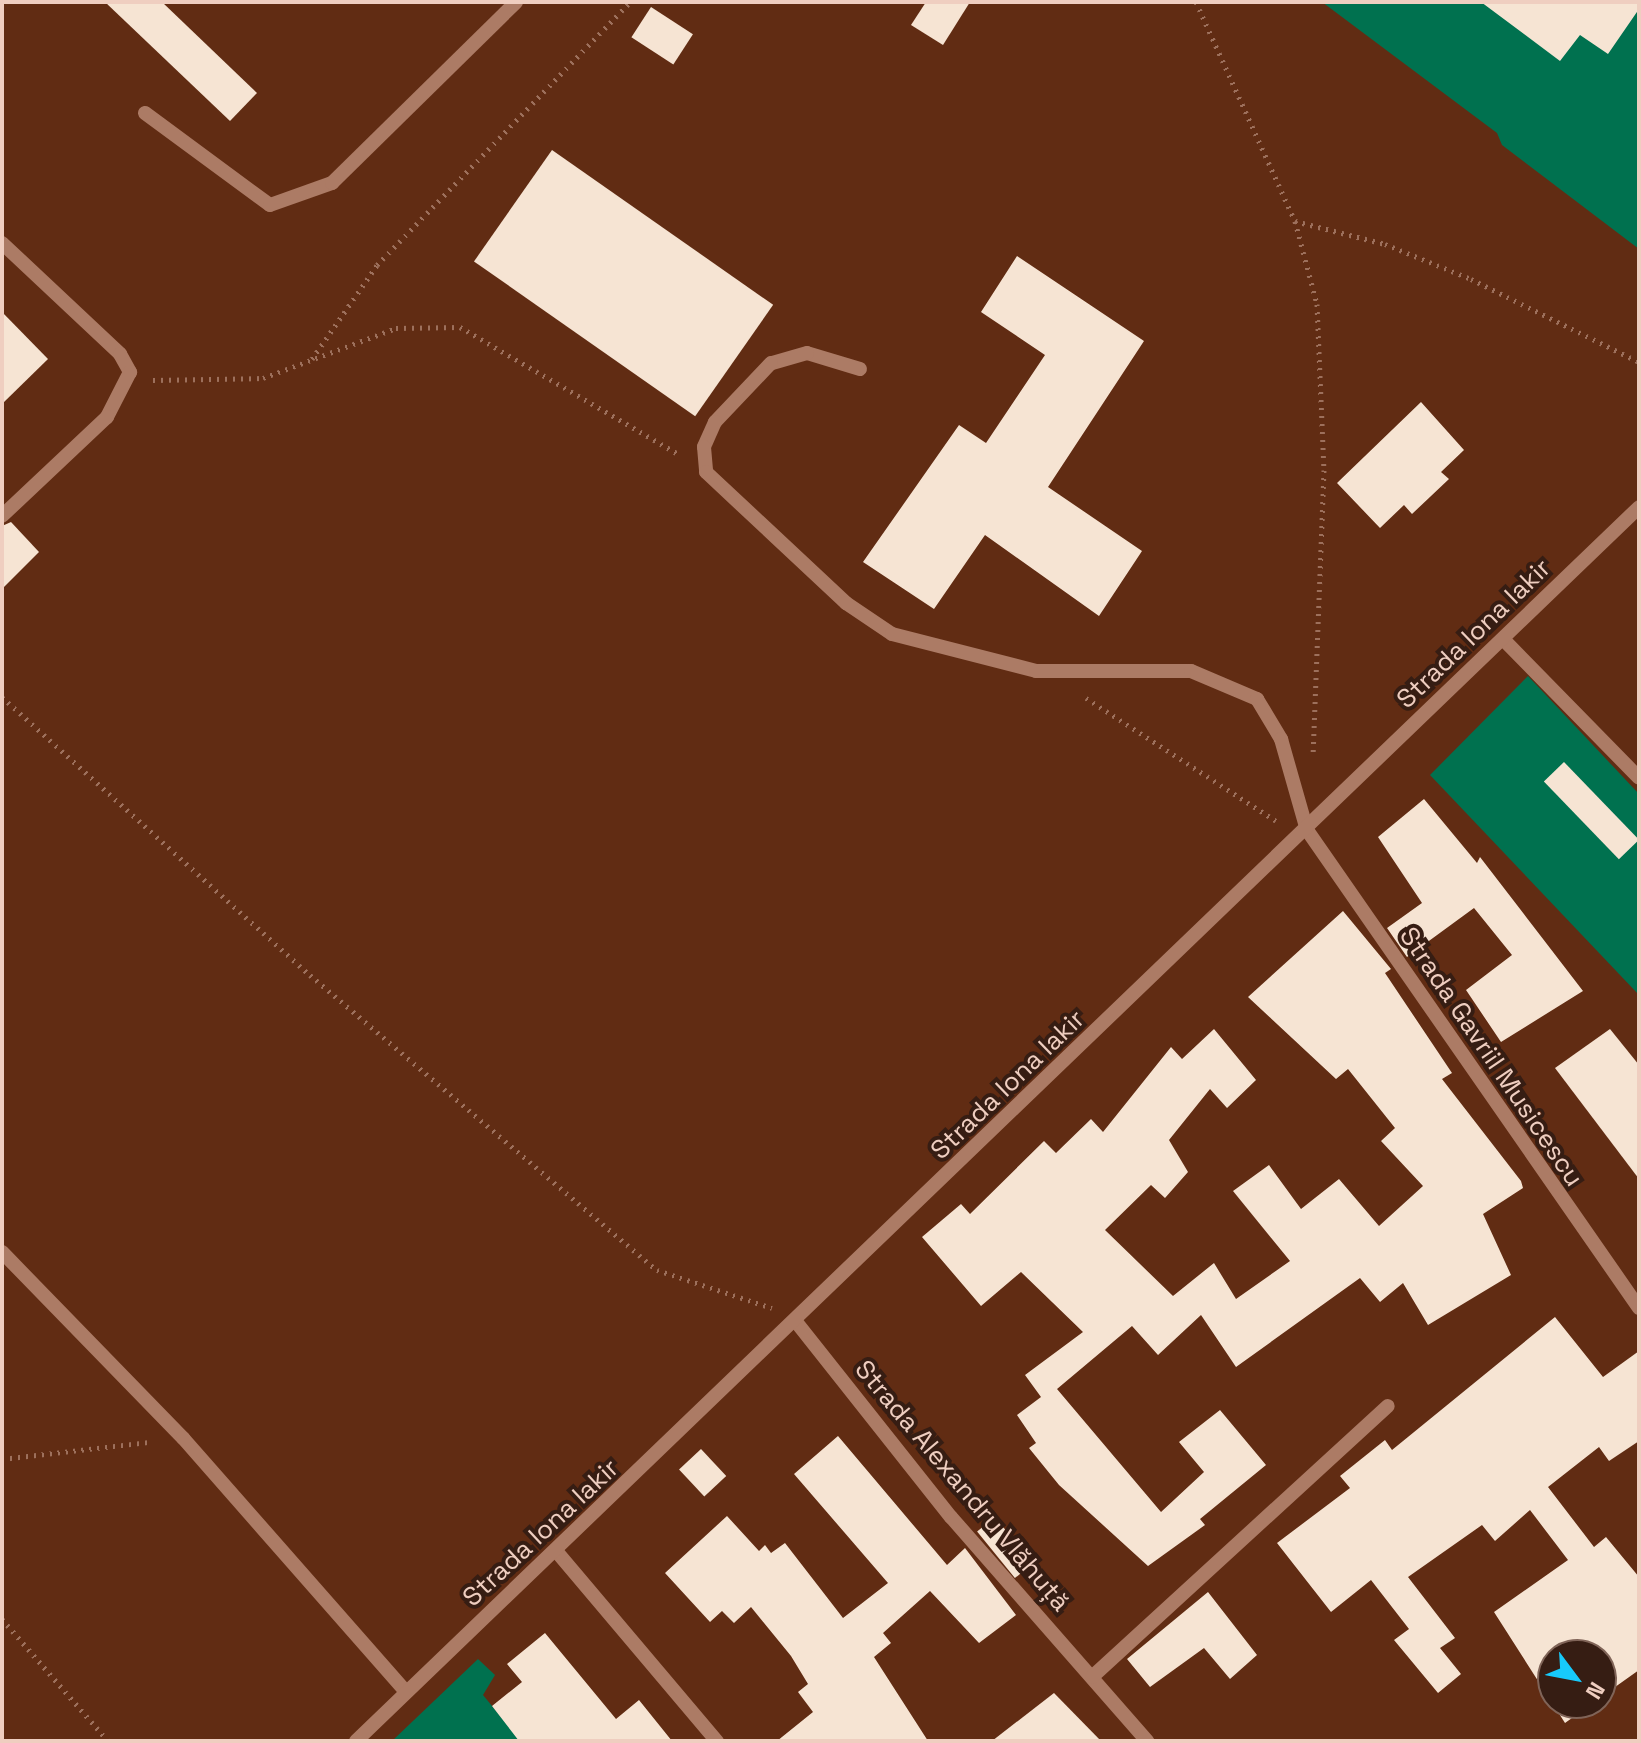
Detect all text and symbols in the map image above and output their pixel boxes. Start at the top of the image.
street label: Strada Iona Iakir [1391,553,1557,715]
street label: Strada Gavriil Musicescu [1393,922,1589,1192]
street label: Strada Iona Iakir [925,1004,1091,1166]
street label: Strada Alexandru Vlăhuță [848,1354,1076,1618]
street label: Strada Iona Iakir [457,1453,625,1613]
north arrow [1537,1639,1617,1719]
text: N [1580,1677,1611,1704]

